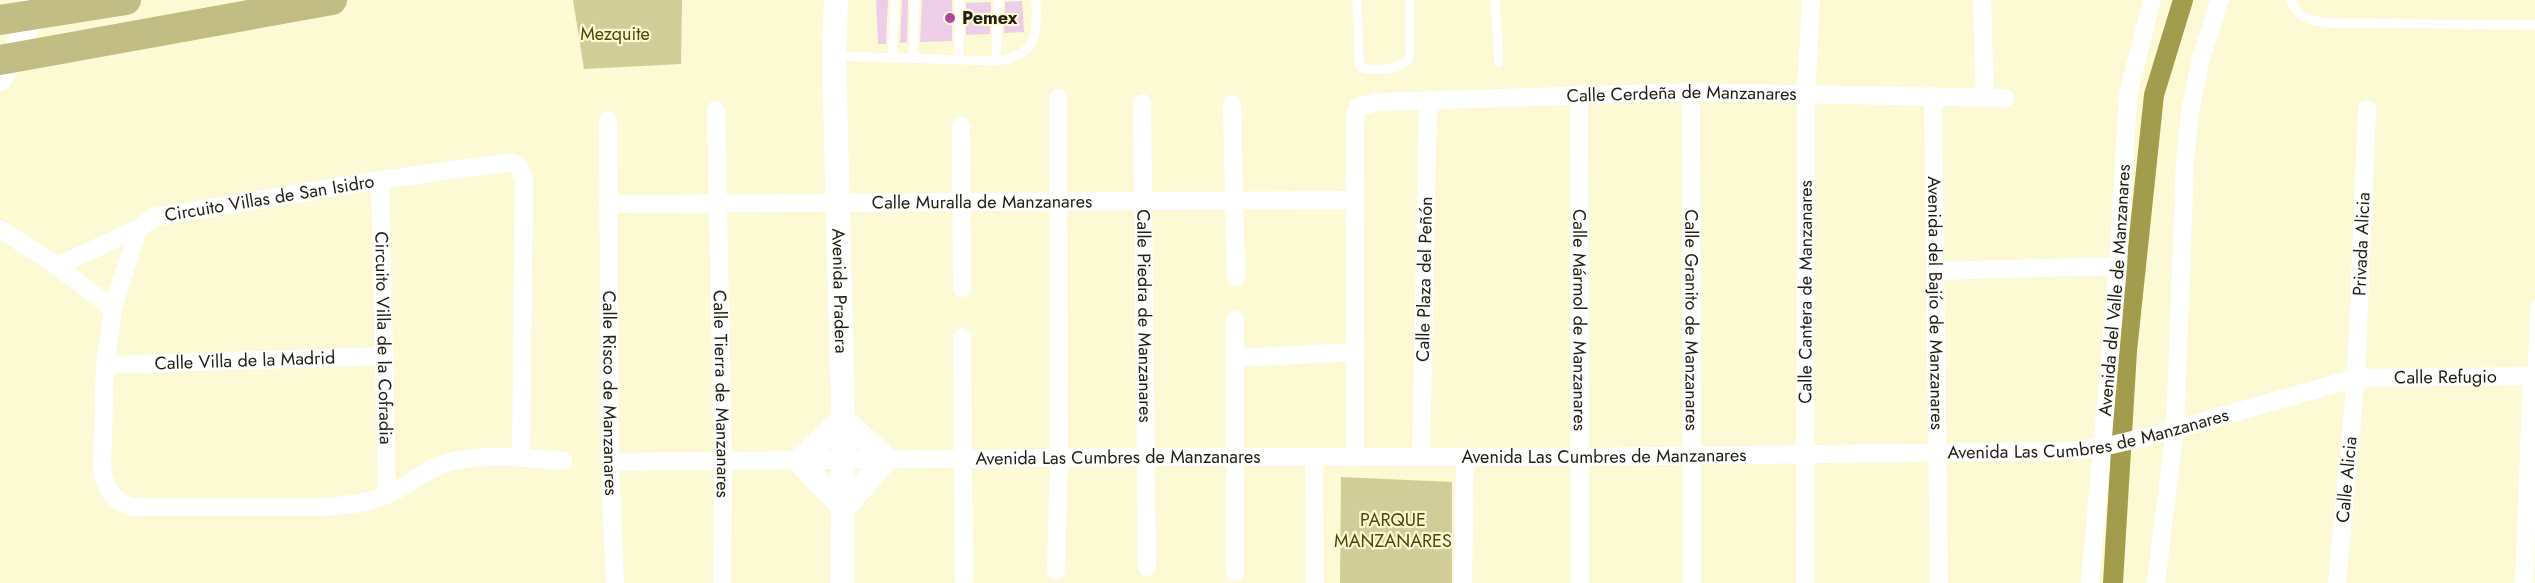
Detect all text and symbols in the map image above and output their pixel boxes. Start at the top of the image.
place label: Pemex [962,5,1018,31]
marker: Pemex [943,11,957,25]
park label: Mezquite [580,21,650,47]
street label: Calle Cerdeña de Manzanares [1566,79,1797,109]
street label: Avenida del Valle de Manzanares [2092,163,2137,417]
street label: Circuito Villas de San Isidro [163,168,376,228]
street label: Avenida del Bajío de Manzanares [1921,176,1950,430]
street label: Calle Cantera de Manzanares [1792,180,1819,404]
street label: Calle Muralla de Manzanares [872,188,1092,216]
street label: Privada Alicia [2346,191,2377,296]
street label: Calle Plaza del Peñón [1410,196,1439,362]
street label: Calle Piedra de Manzanares [1130,209,1158,423]
street label: Calle Mármol de Manzanares [1566,209,1593,431]
street label: Calle Granito de Manzanares [1678,209,1705,431]
street label: Avenida Pradera [825,228,854,354]
street label: Circuito Villa de la Cofradia [368,231,399,445]
street label: Calle Risco de Manzanares [596,290,624,496]
street label: Calle Tierra de Manzanares [707,290,736,498]
street label: Calle Villa de la Madrid [154,345,336,376]
street label: Calle Refugio [2394,363,2497,391]
street label: Avenida Las Cumbres de Manzanares [1947,402,2232,465]
street label: Calle Alicia [2330,435,2364,524]
street label: Avenida Las Cumbres de Manzanares [1461,442,1747,470]
street label: Avenida Las Cumbres de Manzanares [975,444,1260,472]
park label: PARQUE MANZANARES [1334,507,1452,554]

